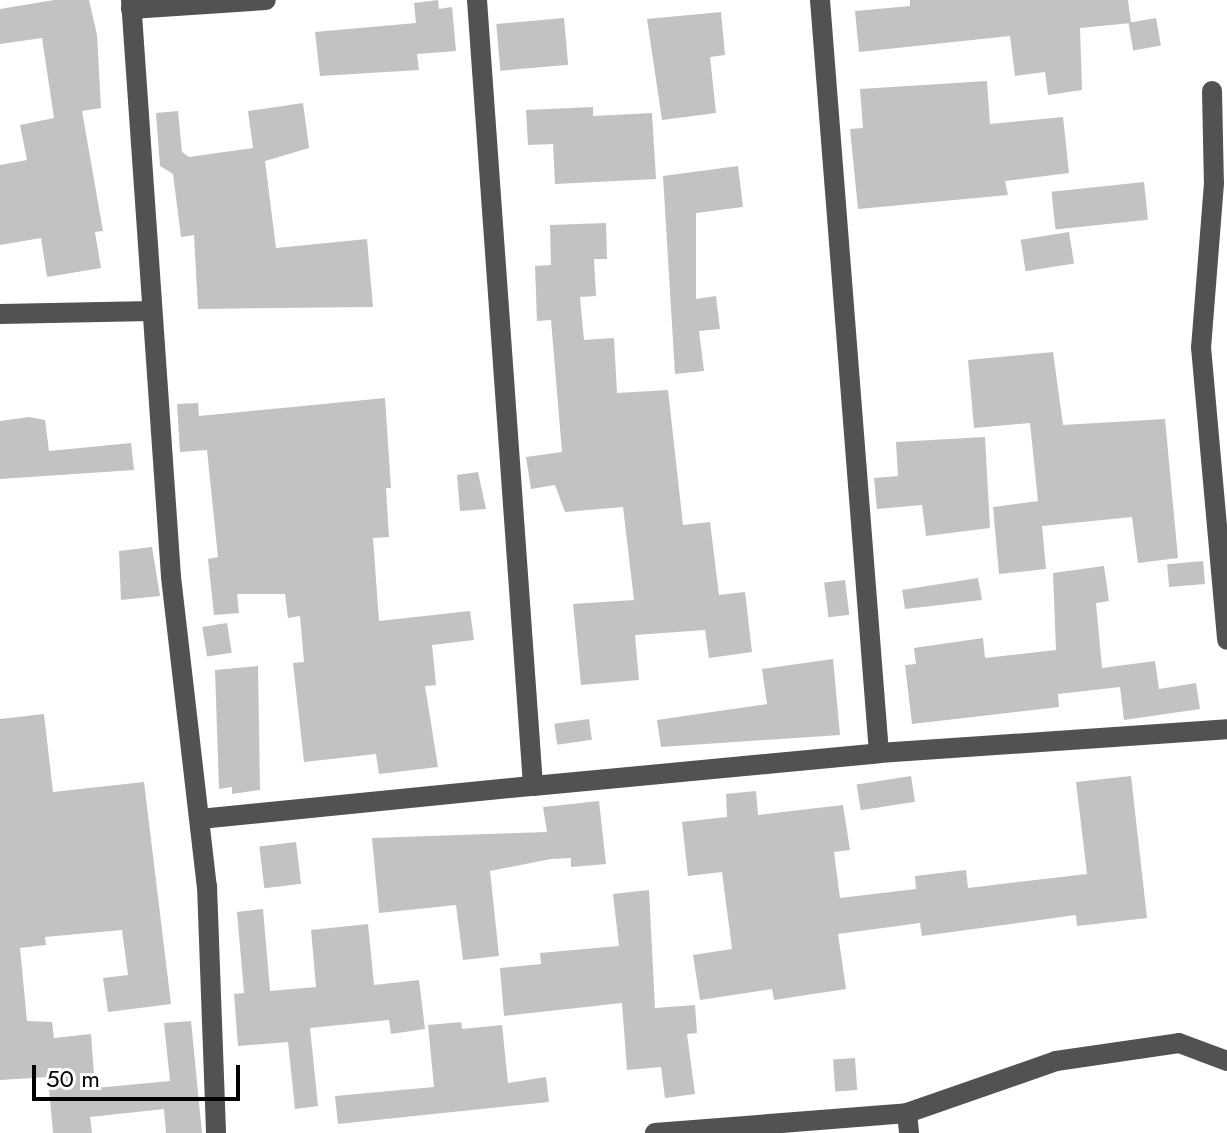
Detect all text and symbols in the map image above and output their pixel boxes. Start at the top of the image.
scale bar [36,1049,244,1099]
text: 50 m [46,1061,100,1096]

